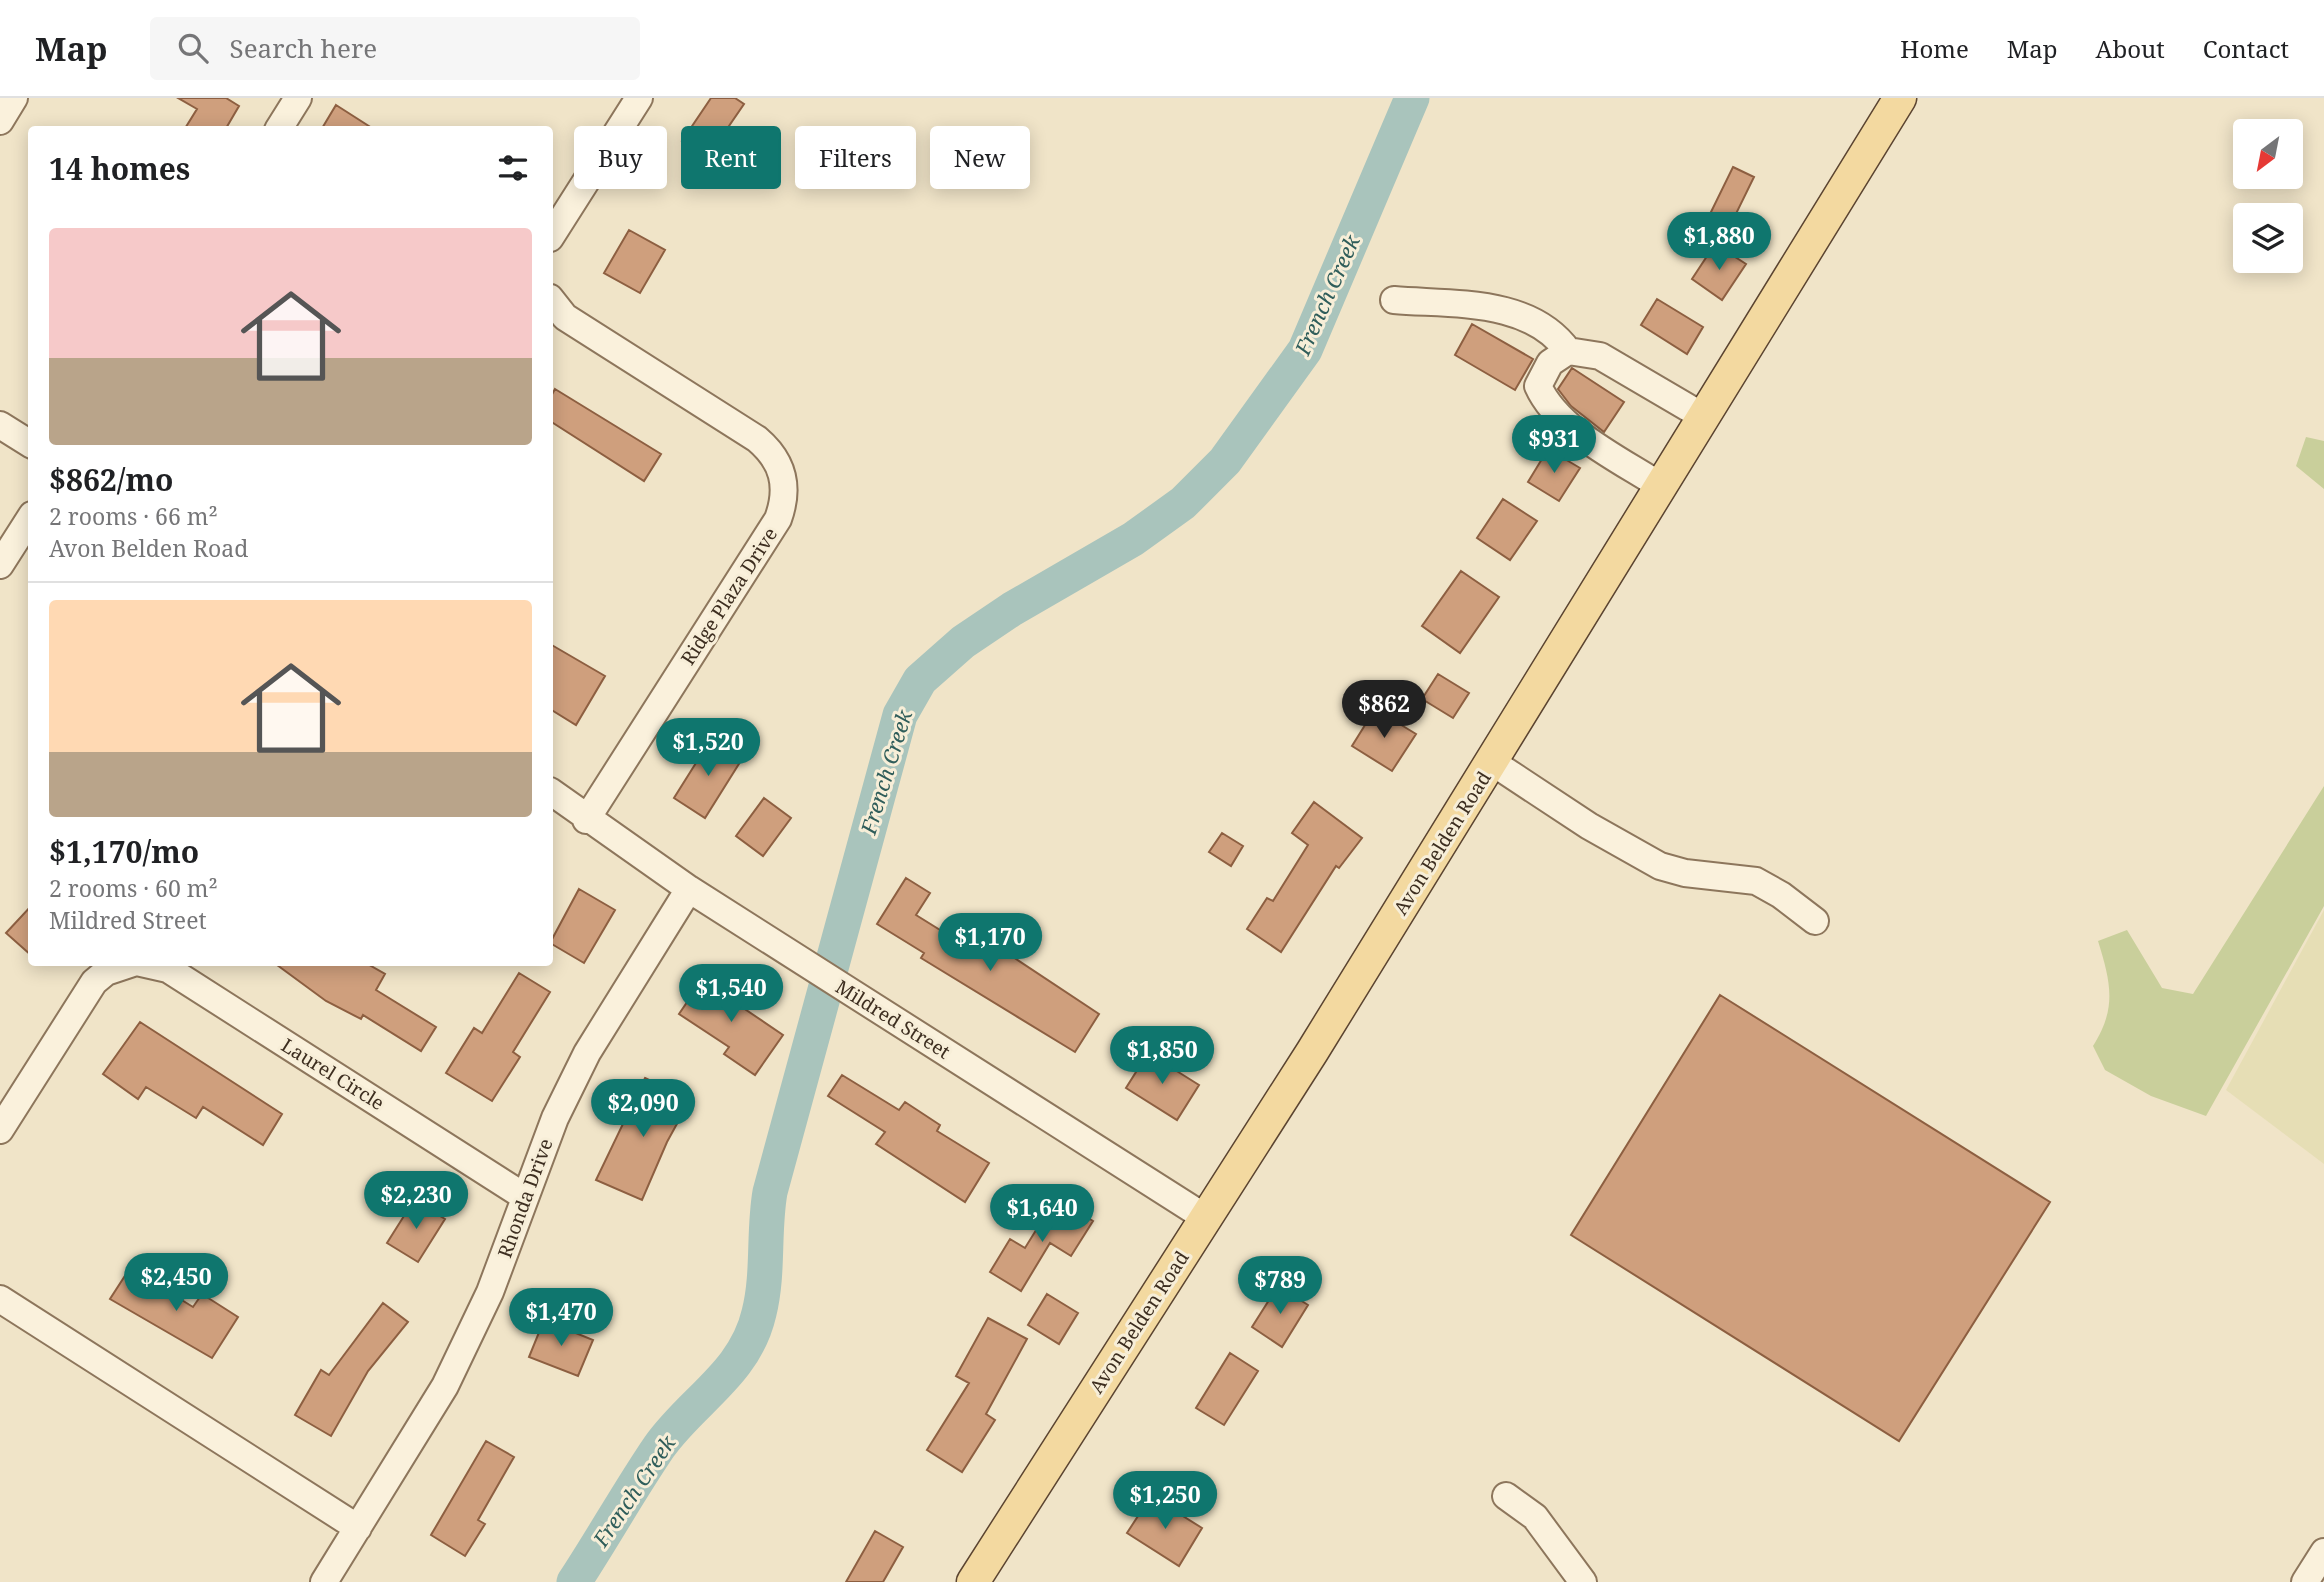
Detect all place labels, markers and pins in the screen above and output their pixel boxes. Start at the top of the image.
pin: $1,880 [1662,212,1776,272]
pin: $931 [1513,416,1595,475]
pin: $862 [1343,680,1425,740]
pin: $1,520 [651,718,765,778]
pin: $1,170 [933,914,1047,973]
pin: $1,540 [674,964,788,1024]
pin: $1,850 [1105,1026,1219,1086]
pin: $2,090 [586,1080,700,1139]
pin: $2,230 [359,1172,473,1231]
pin: $1,640 [985,1184,1099,1244]
pin: $2,450 [119,1254,233,1313]
pin: $789 [1239,1256,1321,1316]
pin: $1,470 [504,1288,618,1348]
pin: $1,250 [1108,1472,1222,1531]

